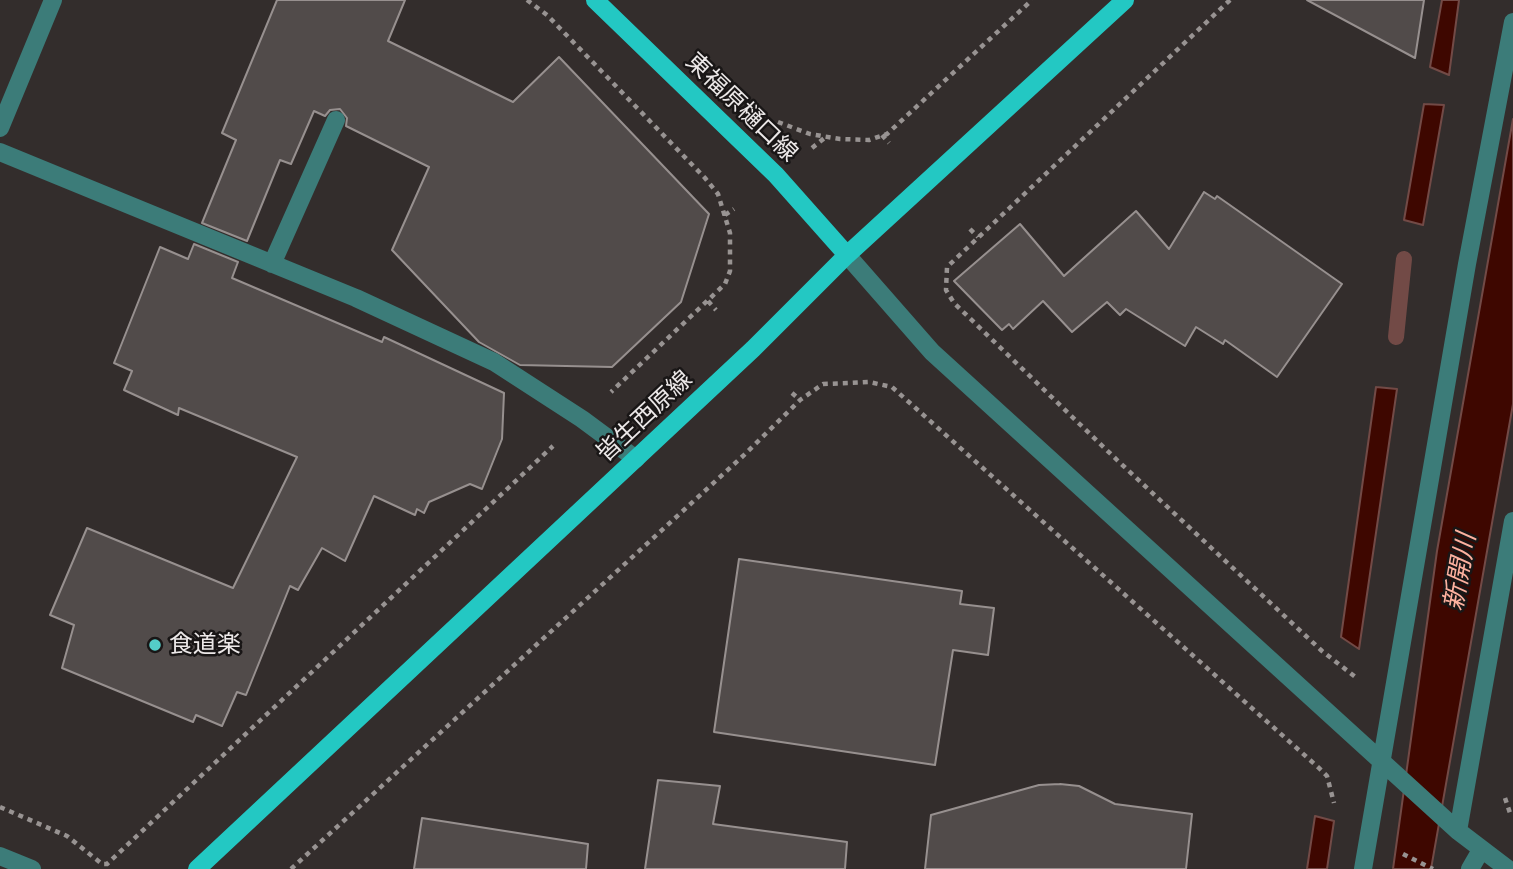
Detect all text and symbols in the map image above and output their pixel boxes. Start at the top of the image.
street label: 東福原樋口線 [679,48,803,168]
street label: 皆生西原線 [591,366,699,468]
water label: 新開川 [1439,531,1483,613]
place label: 食道楽 [169,631,241,659]
marker: 食道楽 [147,637,163,653]

